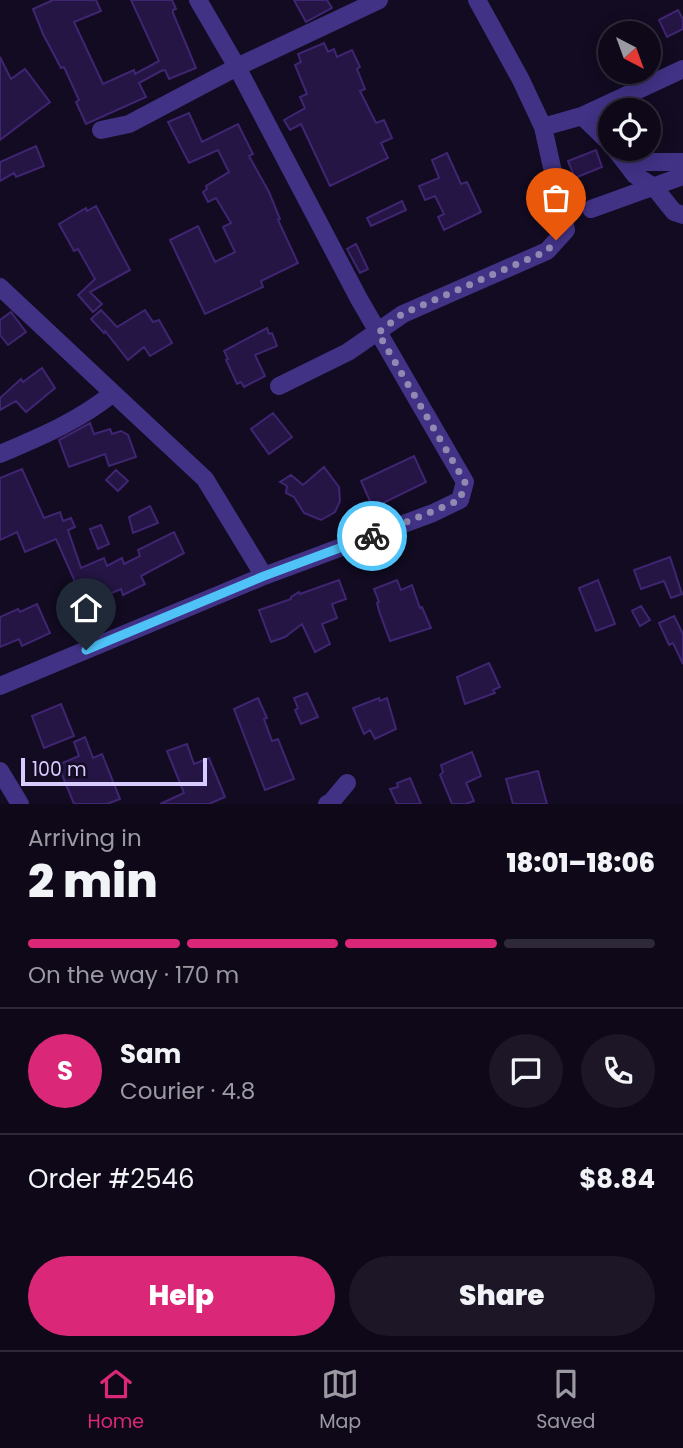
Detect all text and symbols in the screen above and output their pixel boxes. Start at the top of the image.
north arrow [598,21,662,84]
map controls [598,21,661,161]
button: locate [598,98,661,161]
pin [526,168,586,240]
icon: bag [537,179,575,217]
courier [337,501,407,571]
icon: bike [353,517,391,555]
pin [56,578,116,650]
icon: home [67,589,105,627]
scale bar [21,755,206,787]
text: 100 m [32,756,87,783]
text: Arriving in [28,822,142,854]
text: 18:01–18:06 [507,845,655,881]
text: 2 min [28,849,158,913]
text: On the way · 170 m [28,959,239,991]
button: chat [489,1034,563,1108]
button: phone [581,1034,655,1108]
text: Sam [120,1036,181,1072]
text: S [57,1053,73,1089]
text: Courier · 4.8 [120,1075,255,1107]
text: Order #2546 [28,1161,194,1197]
text: $8.84 [579,1161,655,1197]
button: Help [28,1256,335,1336]
button: Share [349,1256,655,1336]
tab: Home [87,1365,144,1436]
tab: Map [319,1365,361,1436]
tab: Saved [536,1365,595,1436]

